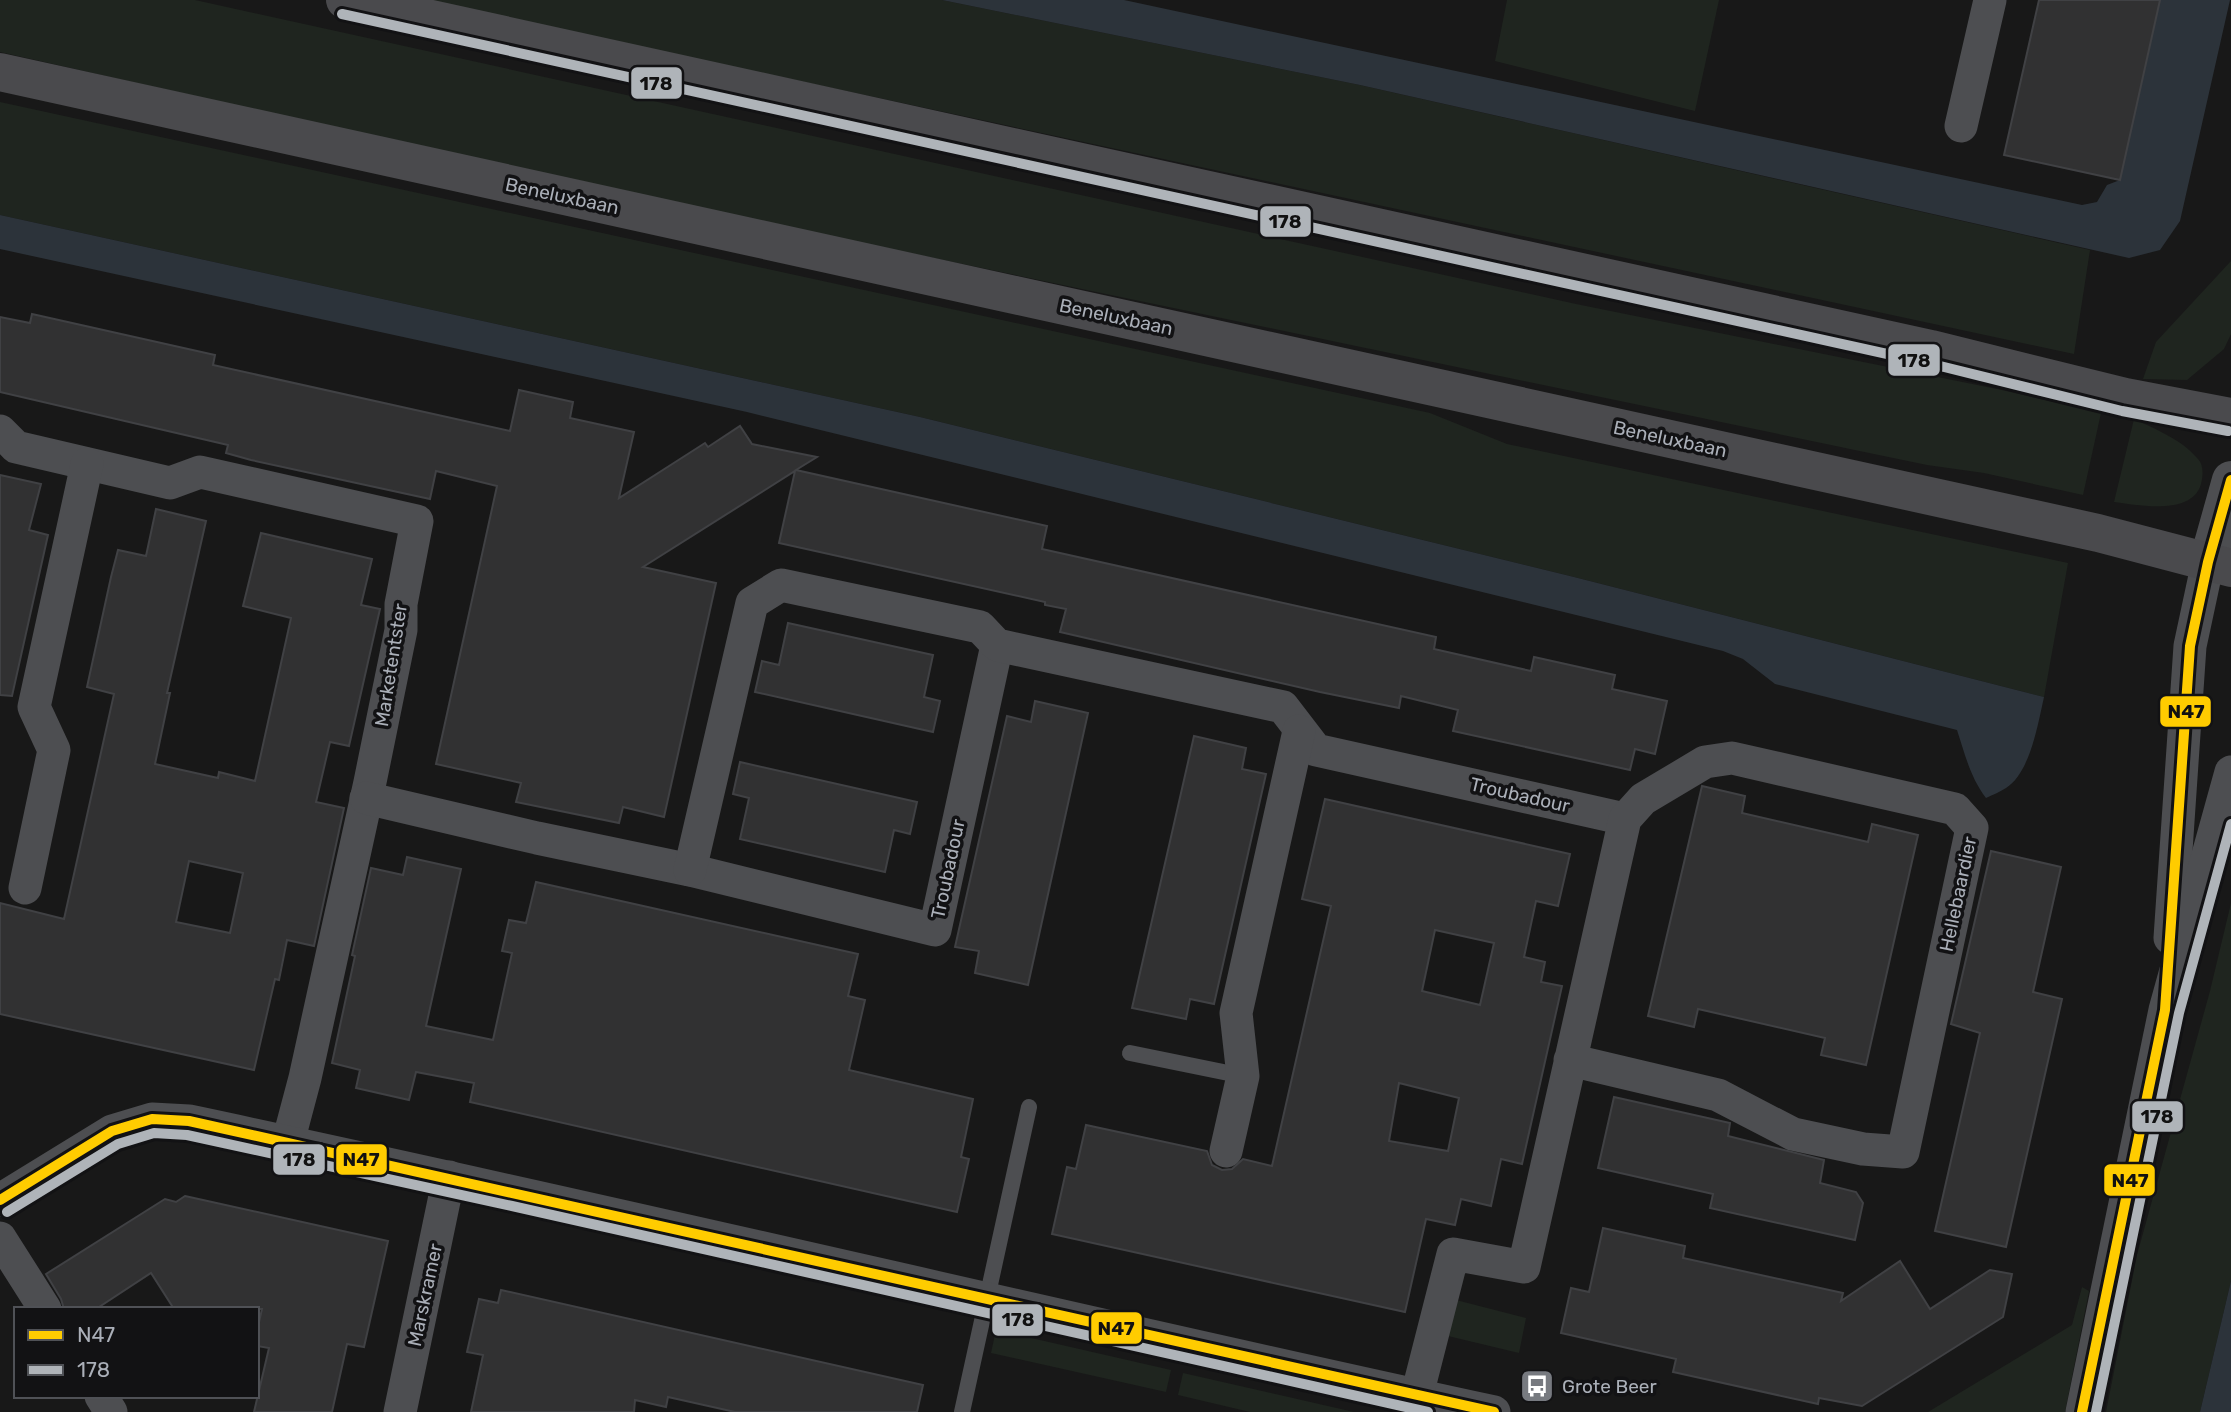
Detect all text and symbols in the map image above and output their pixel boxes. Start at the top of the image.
line badge: 178 [630,66,683,100]
text: 178 [639,72,673,95]
street label: Beneluxbaan [503,173,621,219]
line badge: 178 [1259,205,1312,238]
text: 178 [1268,210,1302,233]
street label: Beneluxbaan [1057,294,1175,340]
line badge: 178 [1887,343,1941,377]
text: 178 [1897,349,1931,372]
street label: Beneluxbaan [1611,416,1729,462]
street label: Marketentster [370,601,412,728]
line badge: N47 [2159,695,2212,728]
text: N47 [2167,700,2205,723]
street label: Troubadour [1468,772,1573,818]
street label: Troubadour [926,816,970,921]
street label: Hellebaardier [1935,834,1982,954]
line badge: 178 [2131,1100,2184,1133]
text: 178 [2140,1105,2174,1128]
line badge: 178 [272,1143,326,1176]
line badge: N47 [335,1143,388,1176]
text: 178 [282,1148,316,1171]
text: N47 [342,1148,380,1171]
line badge: N47 [2103,1163,2156,1197]
text: N47 [2111,1169,2149,1192]
street label: Marskramer [403,1241,447,1349]
line badge: 178 [991,1303,1044,1337]
legend [14,1307,259,1398]
text: 178 [1001,1308,1035,1331]
line badge: N47 [1090,1311,1143,1345]
text: N47 [1097,1317,1135,1340]
text: N47 [77,1322,115,1347]
text: 178 [77,1357,110,1382]
bus stop icon: Grote Beer [1518,1367,1556,1405]
place label: Grote Beer [1562,1375,1657,1398]

